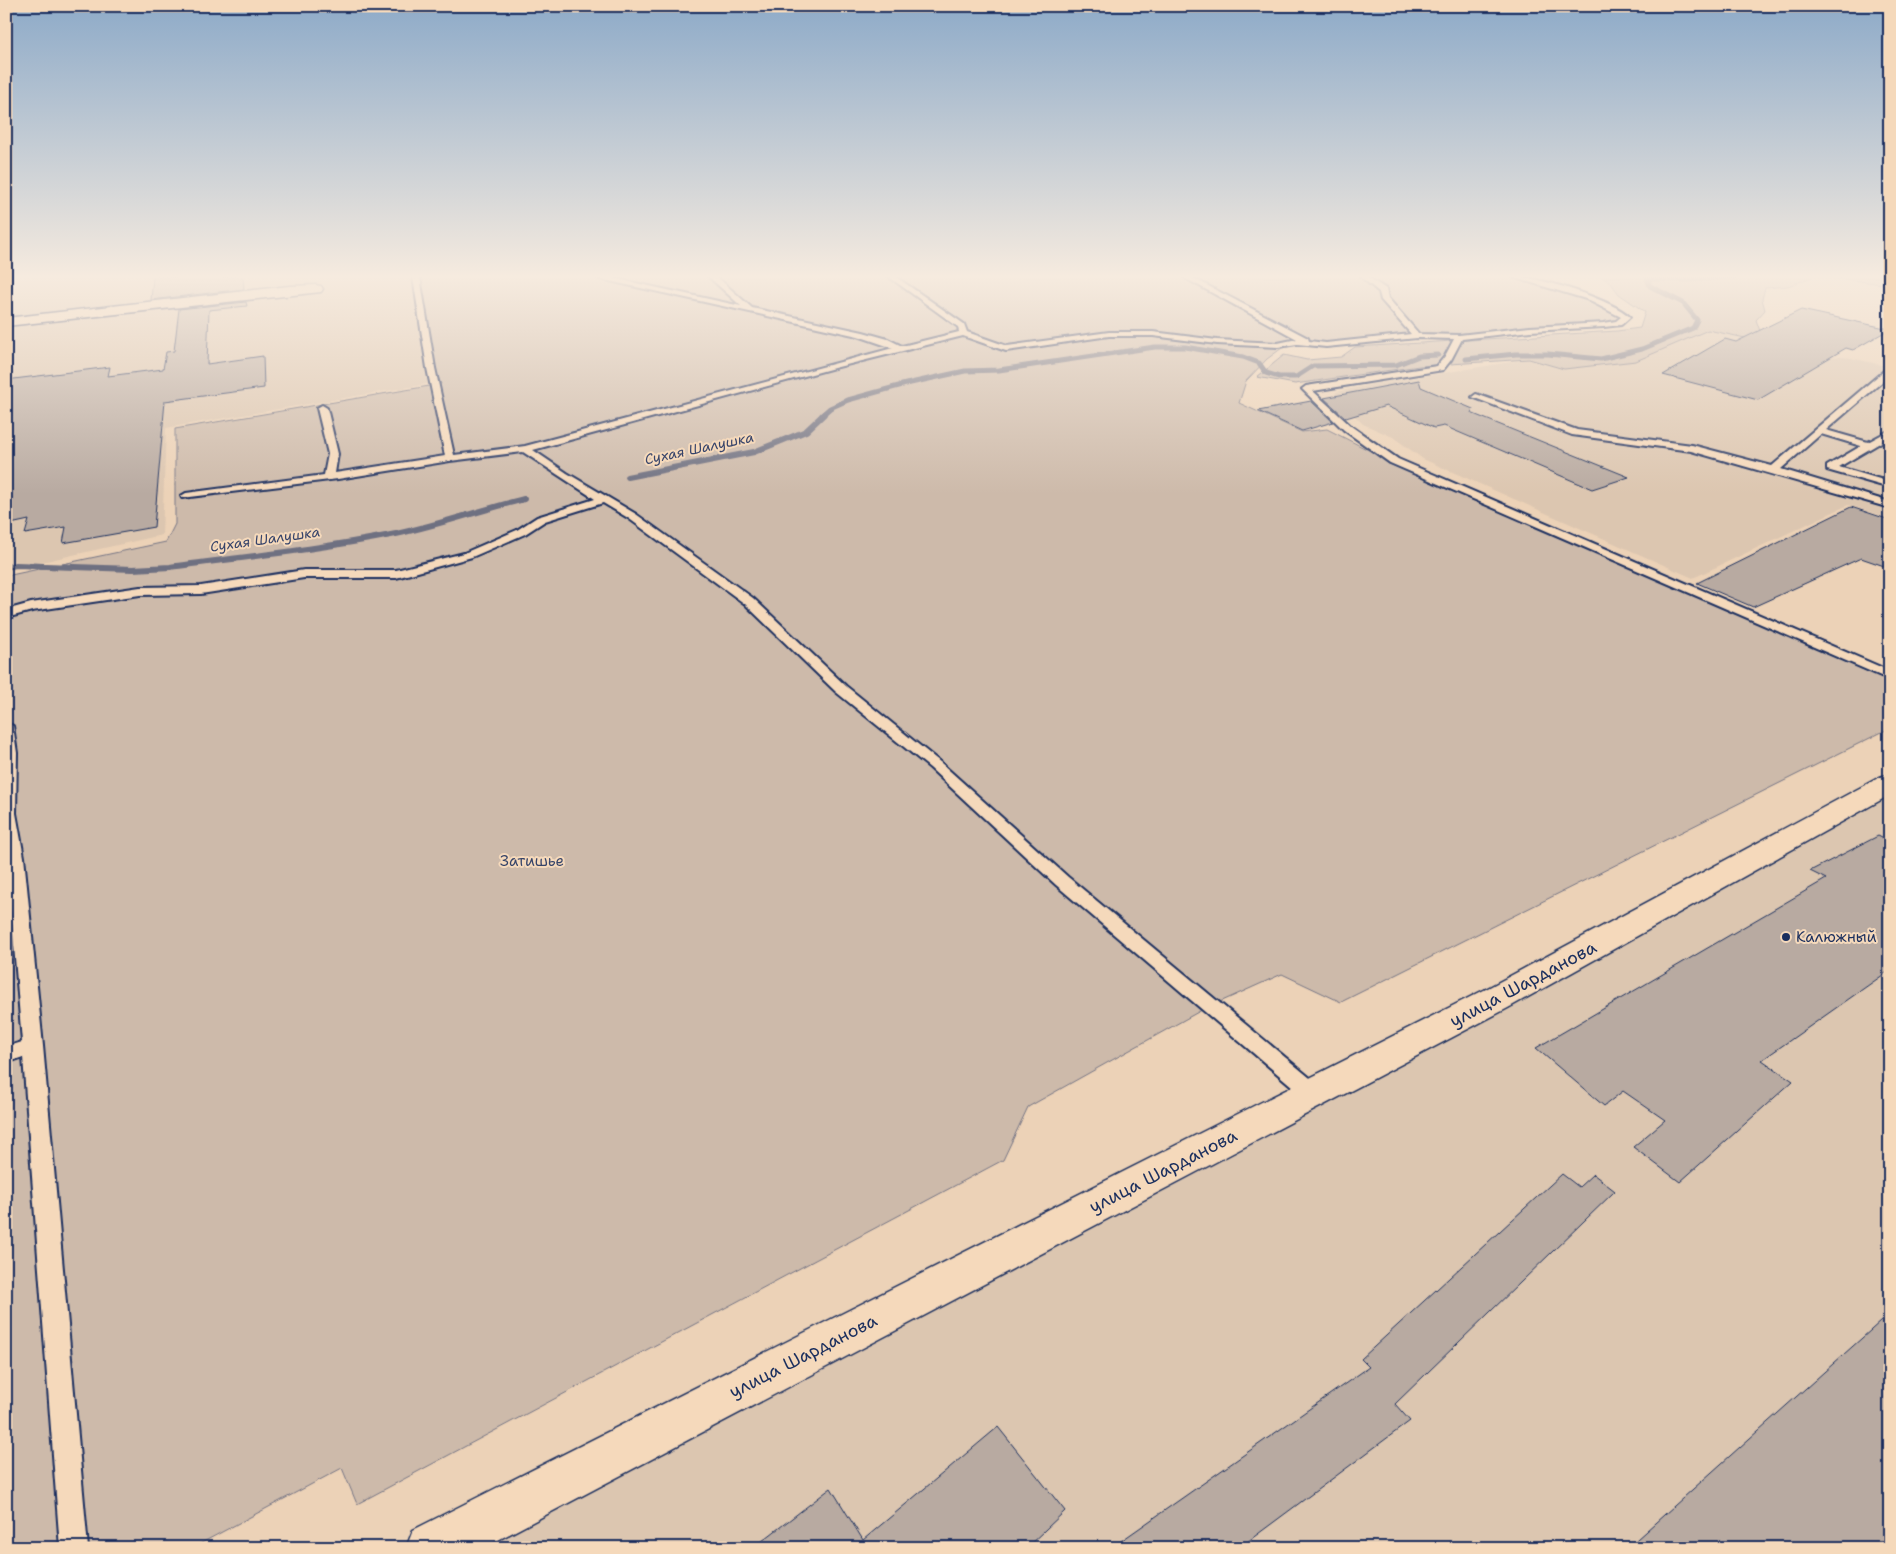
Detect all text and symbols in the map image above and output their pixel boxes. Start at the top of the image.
water label: Сухая Шалушка [643,428,755,468]
water label: Сухая Шалушка [209,522,321,556]
park label: Затишье [500,851,564,871]
place label: Калюжный [1796,927,1877,947]
marker: Калюжный [1780,931,1792,943]
street label: улица Шарданова [1445,935,1601,1033]
street label: улица Шарданова [1085,1123,1241,1219]
street label: улица Шарданова [725,1308,881,1404]

